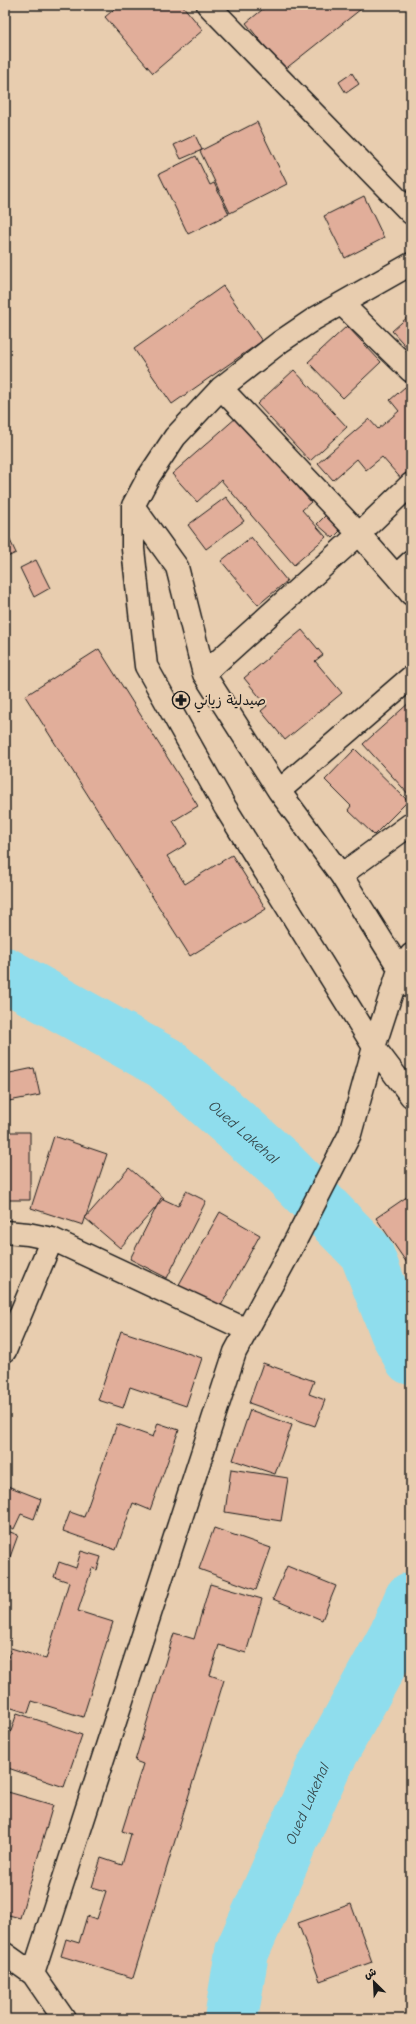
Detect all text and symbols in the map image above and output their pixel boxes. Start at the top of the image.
pharmacy icon: صيدلية زياني [171,690,191,710]
place label: صيدلية زياني [194,692,266,713]
water label: Oued Lakehal [205,1097,283,1168]
water label: Oued Lakehal [282,1759,333,1847]
north arrow [354,1962,394,2002]
text: ش [362,1965,378,1982]

